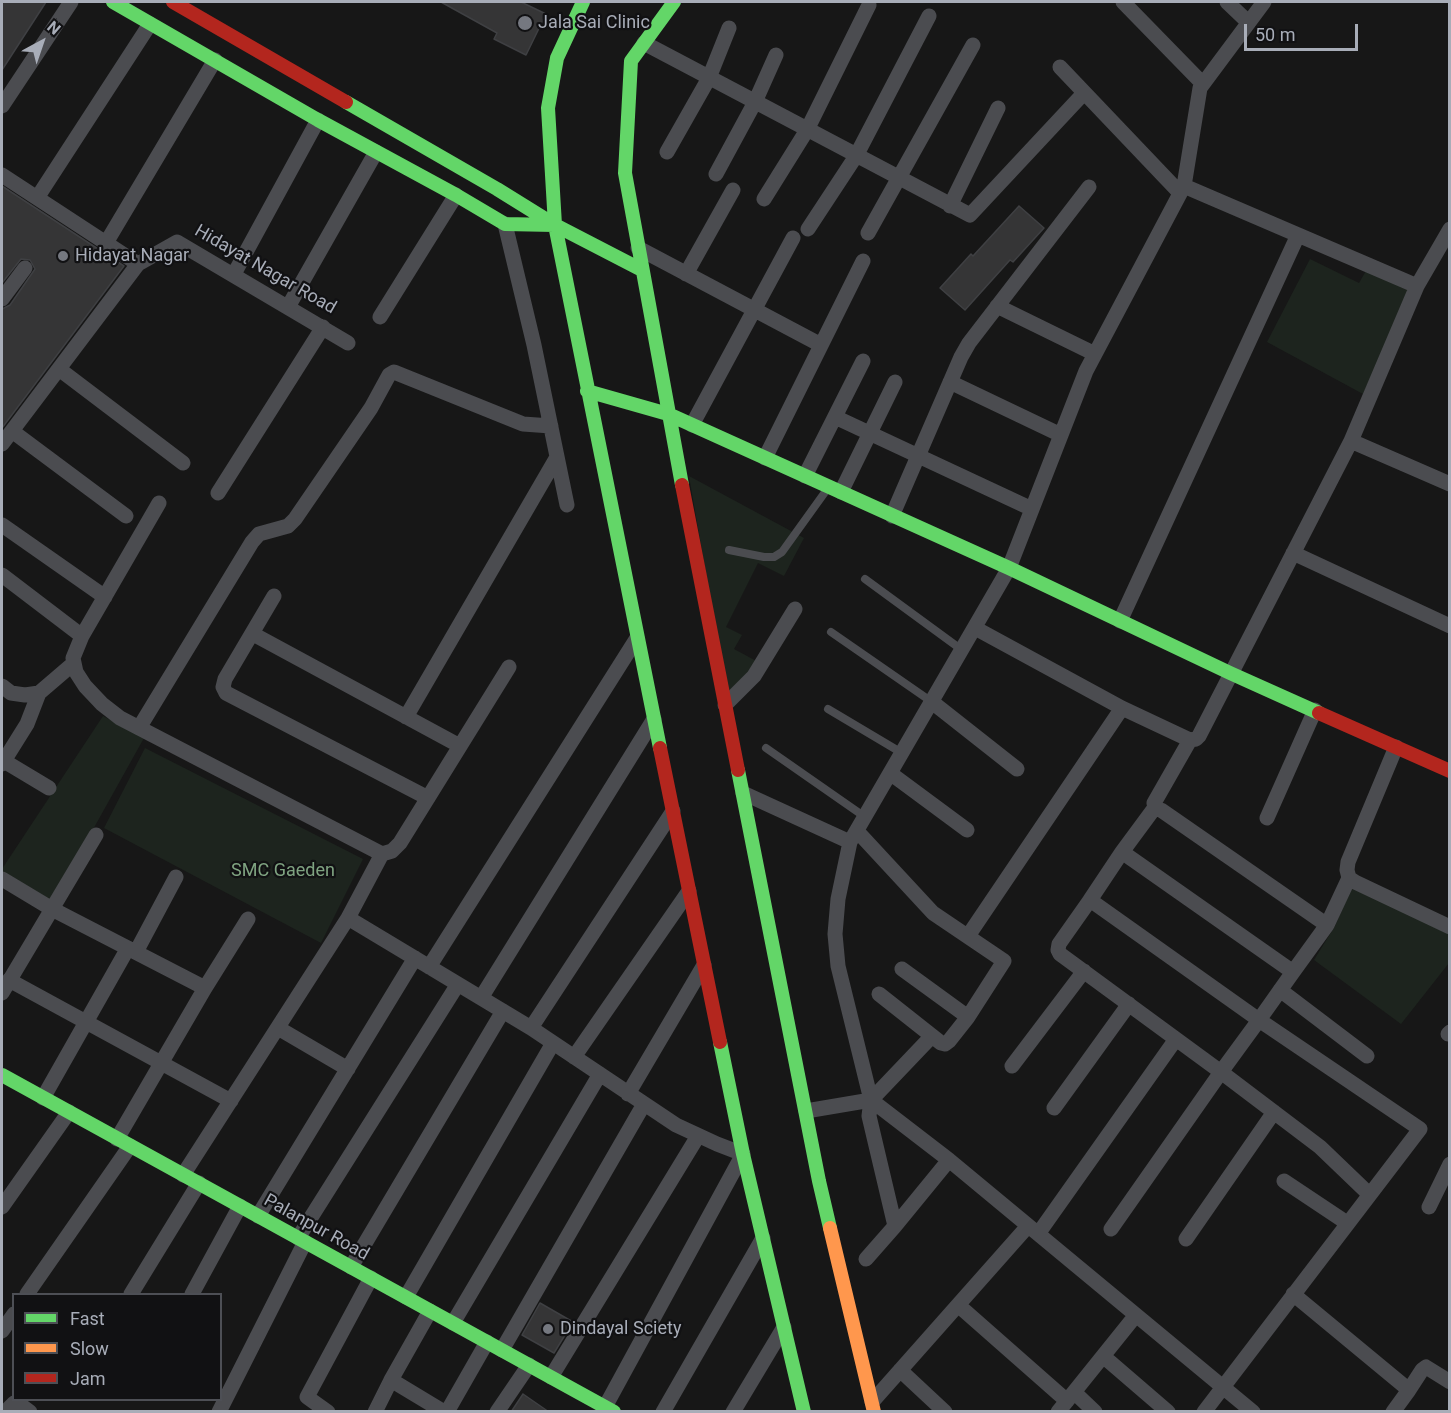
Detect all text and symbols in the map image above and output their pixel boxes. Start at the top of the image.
north arrow [12,12,72,72]
place label: Jala Sai Clinic [538,12,650,34]
scale bar [1247,12,1361,50]
marker: Jala Sai Clinic [516,14,534,32]
text: N [43,17,64,39]
text: 50 m [1255,24,1295,45]
street label: Hidayat Nagar Road [190,221,340,319]
place label: Hidayat Nagar [75,245,189,267]
marker: Hidayat Nagar [56,249,70,263]
park label: SMC Gaeden [231,860,335,882]
street label: Palanpur Road [260,1190,372,1266]
legend [12,1293,222,1401]
text: Fast [70,1308,105,1329]
place label: Dindayal Sciety [560,1318,681,1340]
marker: Dindayal Sciety [541,1322,555,1336]
text: Slow [70,1338,109,1359]
text: Jam [70,1368,106,1389]

